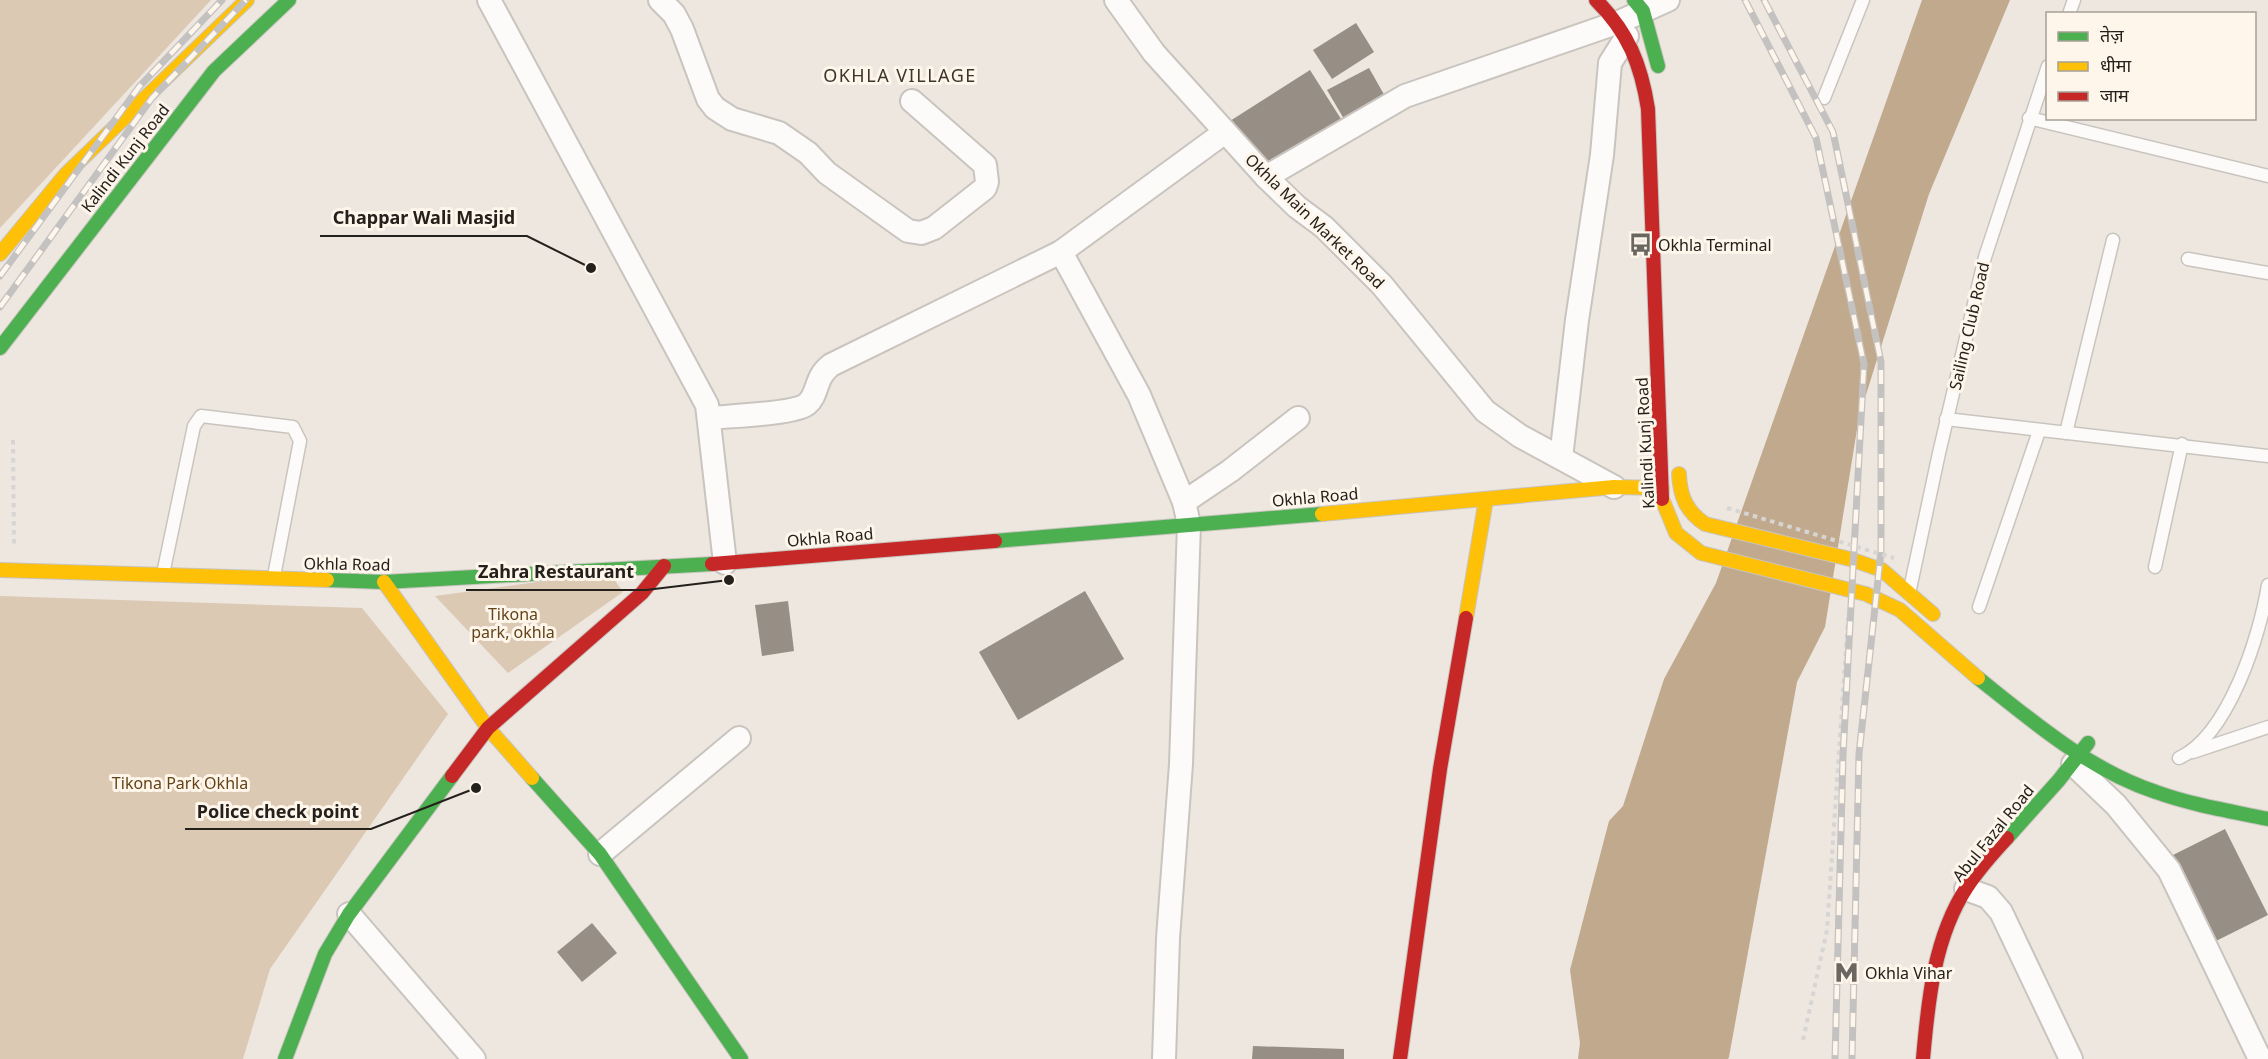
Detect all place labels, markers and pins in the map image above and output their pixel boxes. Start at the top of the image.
callout: Chappar Wali Masjid [320,200,527,236]
bus stop icon: Okhla Terminal [1627,232,1653,258]
place label: Okhla Terminal [1658,234,1772,256]
callout: Zahra Restaurant [466,554,646,590]
callout: Police check point [185,793,371,829]
metro station icon: Okhla Vihar [1834,960,1860,986]
place label: Okhla Vihar [1865,962,1953,984]

